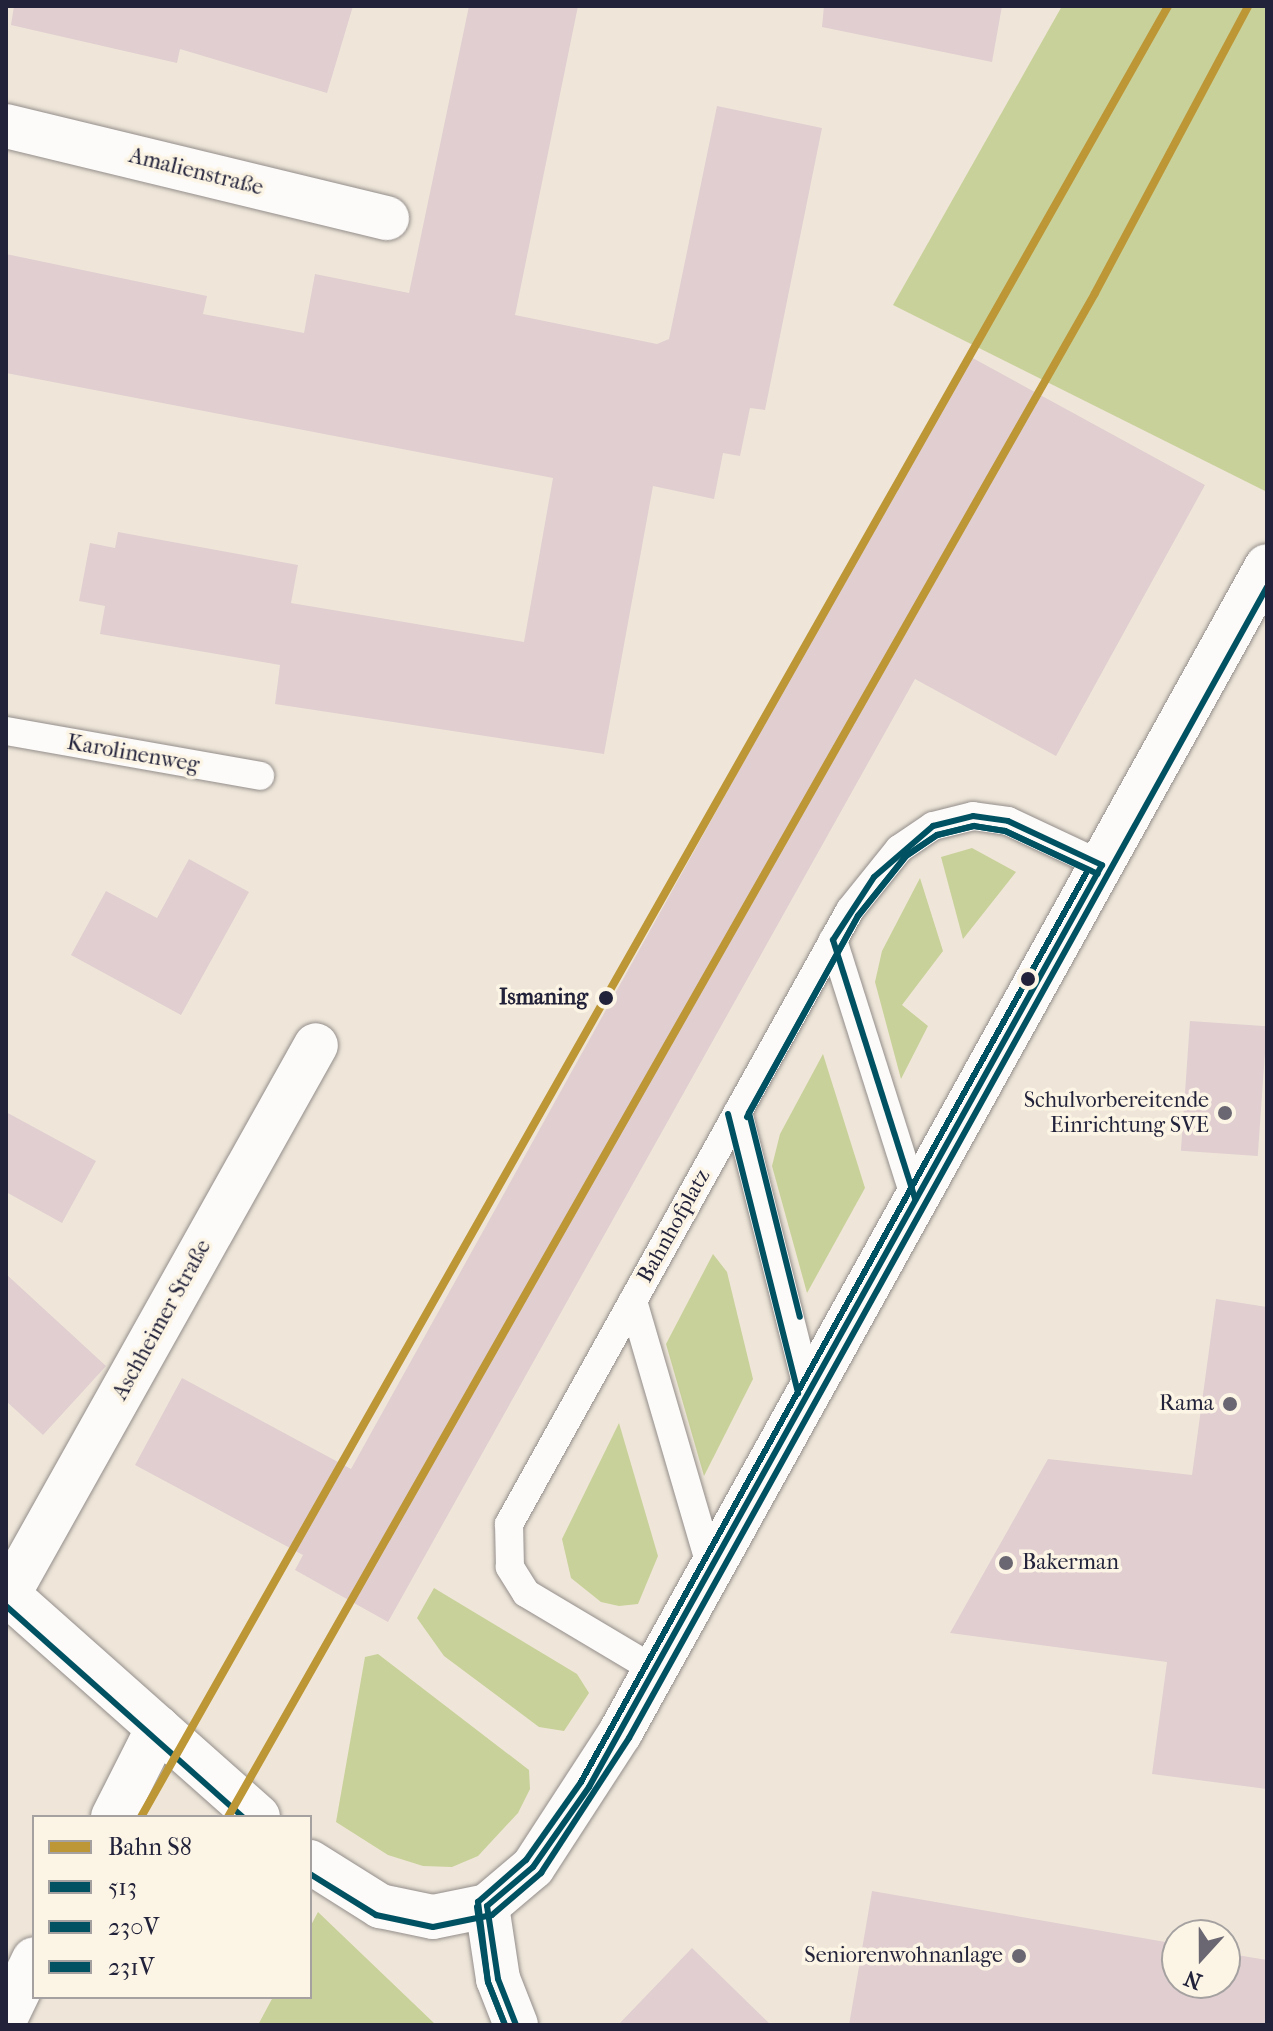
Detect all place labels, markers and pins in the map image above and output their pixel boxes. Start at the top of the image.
unlabelled marker [1020,971,1036,987]
place label: Ismaning [499,985,588,1011]
marker: Ismaning [595,987,617,1009]
place label: Schulvorbereitende Einrichtung SVE [1024,1087,1209,1138]
marker: Schulvorbereitende Einrichtung SVE [1216,1104,1234,1122]
place label: Rama [1159,1391,1214,1417]
marker: Rama [1221,1395,1239,1413]
place label: Bakerman [1022,1550,1119,1576]
marker: Bakerman [997,1554,1015,1572]
place label: Seniorenwohnanlage [804,1943,1003,1969]
marker: Seniorenwohnanlage [1010,1947,1028,1965]

